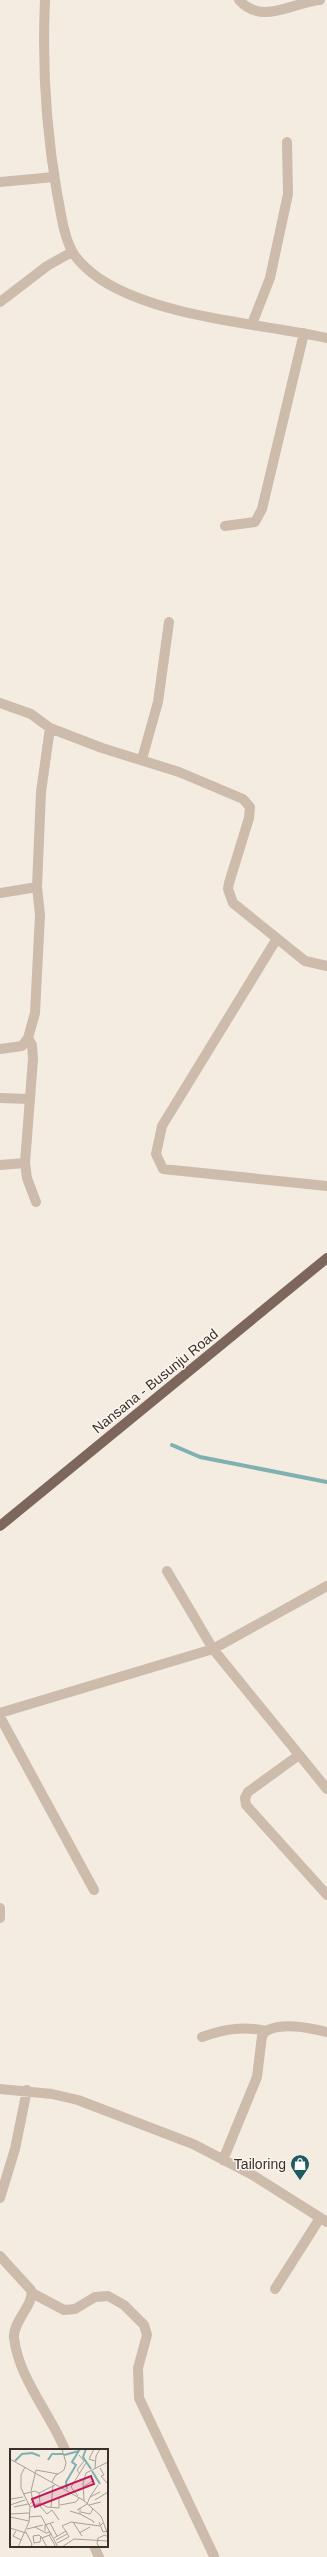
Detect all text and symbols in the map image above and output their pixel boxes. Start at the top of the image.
street label: Nansana - Busunju Road [89,1326,221,1436]
shop icon: Tailoring [289,2153,311,2181]
place label: Tailoring [234,2156,286,2172]
inset map [10,2449,108,2547]

